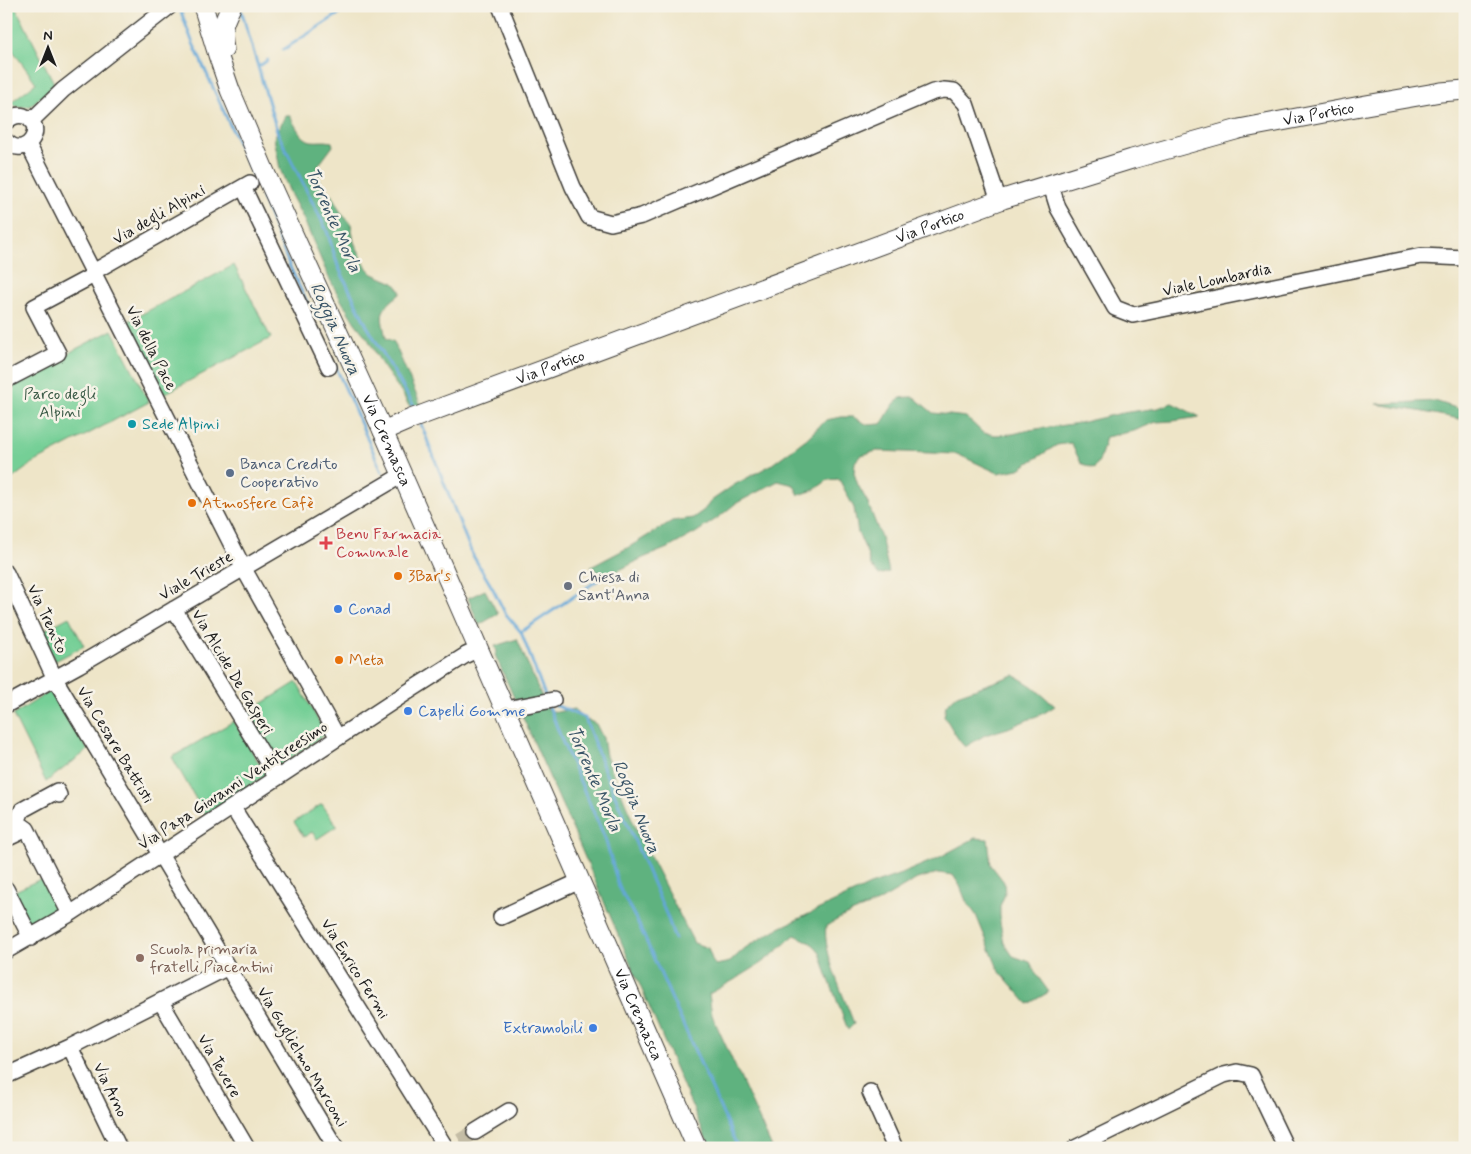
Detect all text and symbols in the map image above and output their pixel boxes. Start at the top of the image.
north arrow [22,22,72,72]
text: N [43,27,53,45]
street label: Via Portico [1281,97,1356,131]
water label: Torrente Morla [299,164,367,276]
street label: Via degli Alpini [109,180,210,251]
street label: Via Portico [893,204,967,249]
street label: Viale Lombardia [1161,258,1273,302]
water label: Roggia Nuova [302,279,366,380]
street label: Via della Pace [121,302,182,395]
street label: Via Portico [513,345,588,390]
park label: Parco degli Alpini [24,384,96,423]
street label: Via Cremasca [357,391,416,490]
place label: Sede Alpini [142,414,220,435]
marker: Sede Alpini [126,418,138,430]
place label: Banca Credito Cooperativo [240,454,337,493]
marker: Banca Credito Cooperativo [224,467,236,479]
place label: Atmosfere Cafè [202,493,313,514]
marker: Atmosfere Cafè [186,497,198,509]
place label: Benu Farmacia Comunale [336,524,442,563]
marker: Benu Farmacia Comunale [320,537,332,549]
street label: Viale Trieste [155,546,237,606]
place label: 3Bar's [408,566,451,587]
place label: Chiesa di Sant'Anna [578,567,650,606]
marker: 3Bar's [392,570,404,582]
marker: Chiesa di Sant'Anna [562,580,574,592]
street label: Via Trento [22,581,72,657]
place label: Conad [348,599,391,620]
marker: Conad [332,603,344,615]
street label: Via Alcide De Gasperi [186,605,278,739]
place label: Meta [349,650,384,671]
marker: Meta [333,654,345,666]
street label: Via Cesare Battisti [72,682,159,808]
place label: Capelli Gomme [418,701,526,722]
marker: Capelli Gomme [402,705,414,717]
street label: Via Papa Giovanni Ventitreesimo [134,717,332,855]
water label: Torrente Morla [561,723,627,836]
water label: Roggia Nuova [604,757,666,858]
street label: Via Enrico Fermi [316,915,394,1023]
place label: Scuola primaria fratelli Piacentini [150,939,274,978]
marker: Scuola primaria fratelli Piacentini [134,952,146,964]
street label: Via Cremasca [609,965,668,1064]
street label: Via Guglielmo Marconi [251,983,352,1132]
place label: Extramobili [503,1018,583,1039]
marker: Extramobili [587,1022,599,1034]
street label: Via Tevere [192,1030,246,1102]
street label: Via Arno [88,1059,132,1121]

